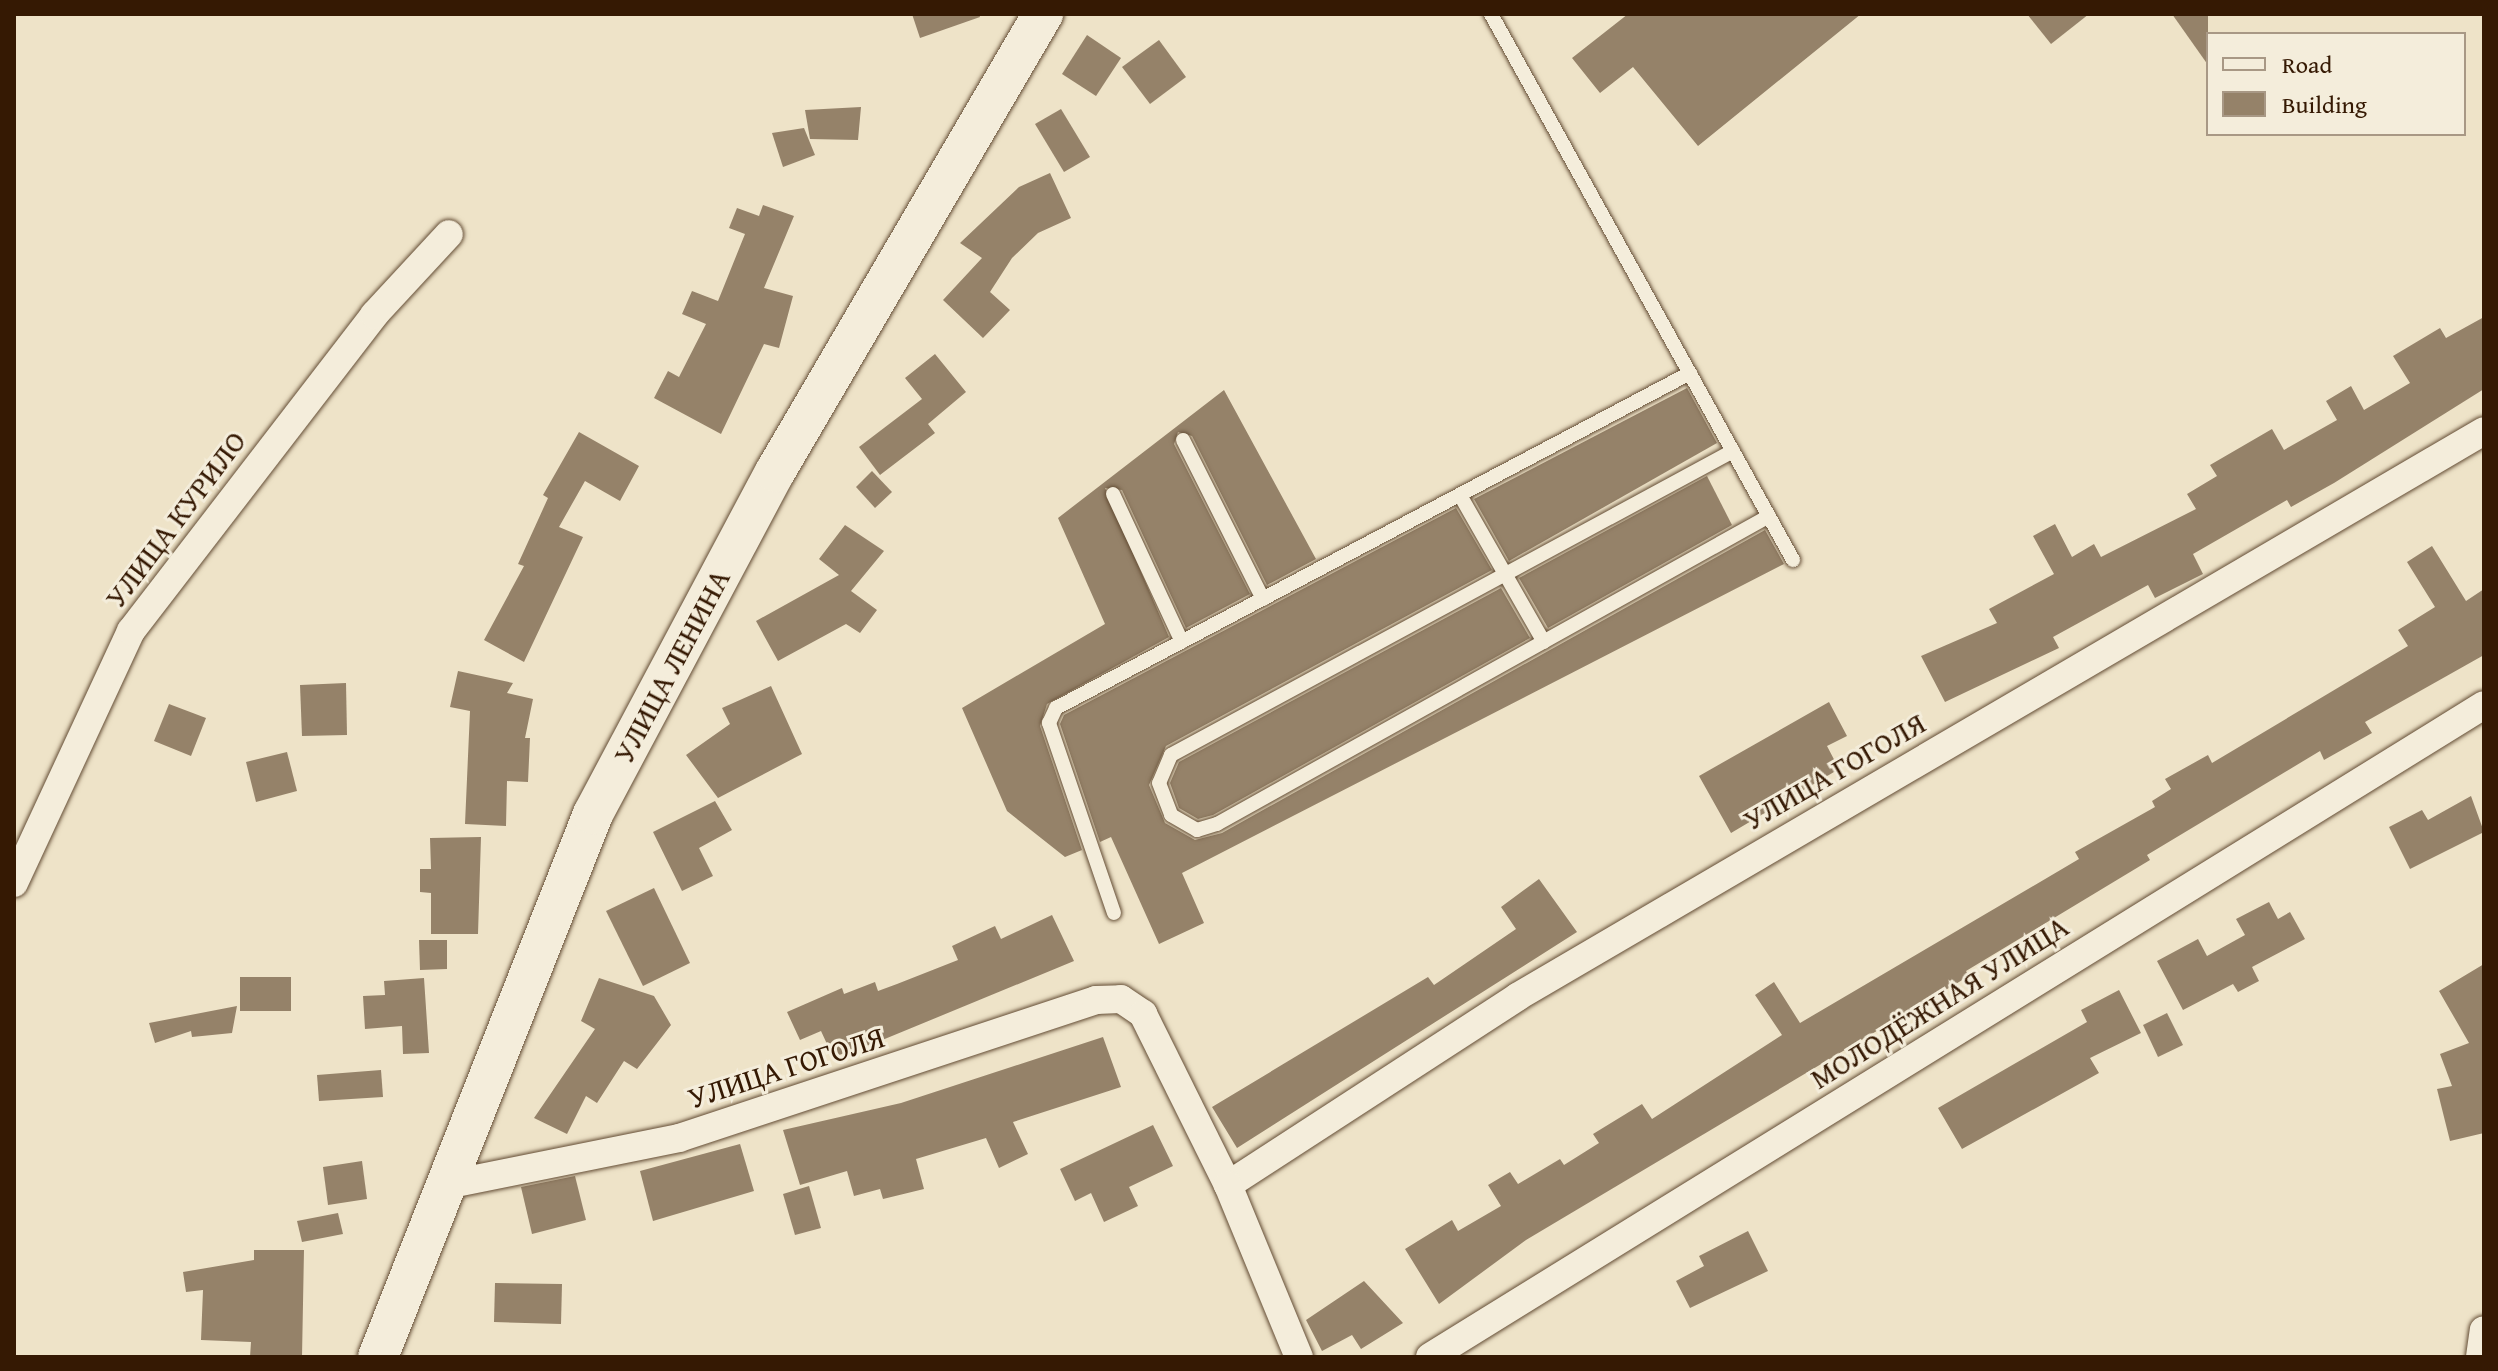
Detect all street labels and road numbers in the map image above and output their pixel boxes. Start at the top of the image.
street label: УЛИЦА КУРИЛО [97,424,253,614]
street label: УЛИЦА ЛЕНИНА [605,563,737,769]
street label: УЛИЦА ГОГОЛЯ [1737,704,1931,838]
street label: МОЛОДЁЖНАЯ УЛИЦА [1803,908,2075,1096]
street label: УЛИЦА ГОГОЛЯ [683,1018,889,1116]

